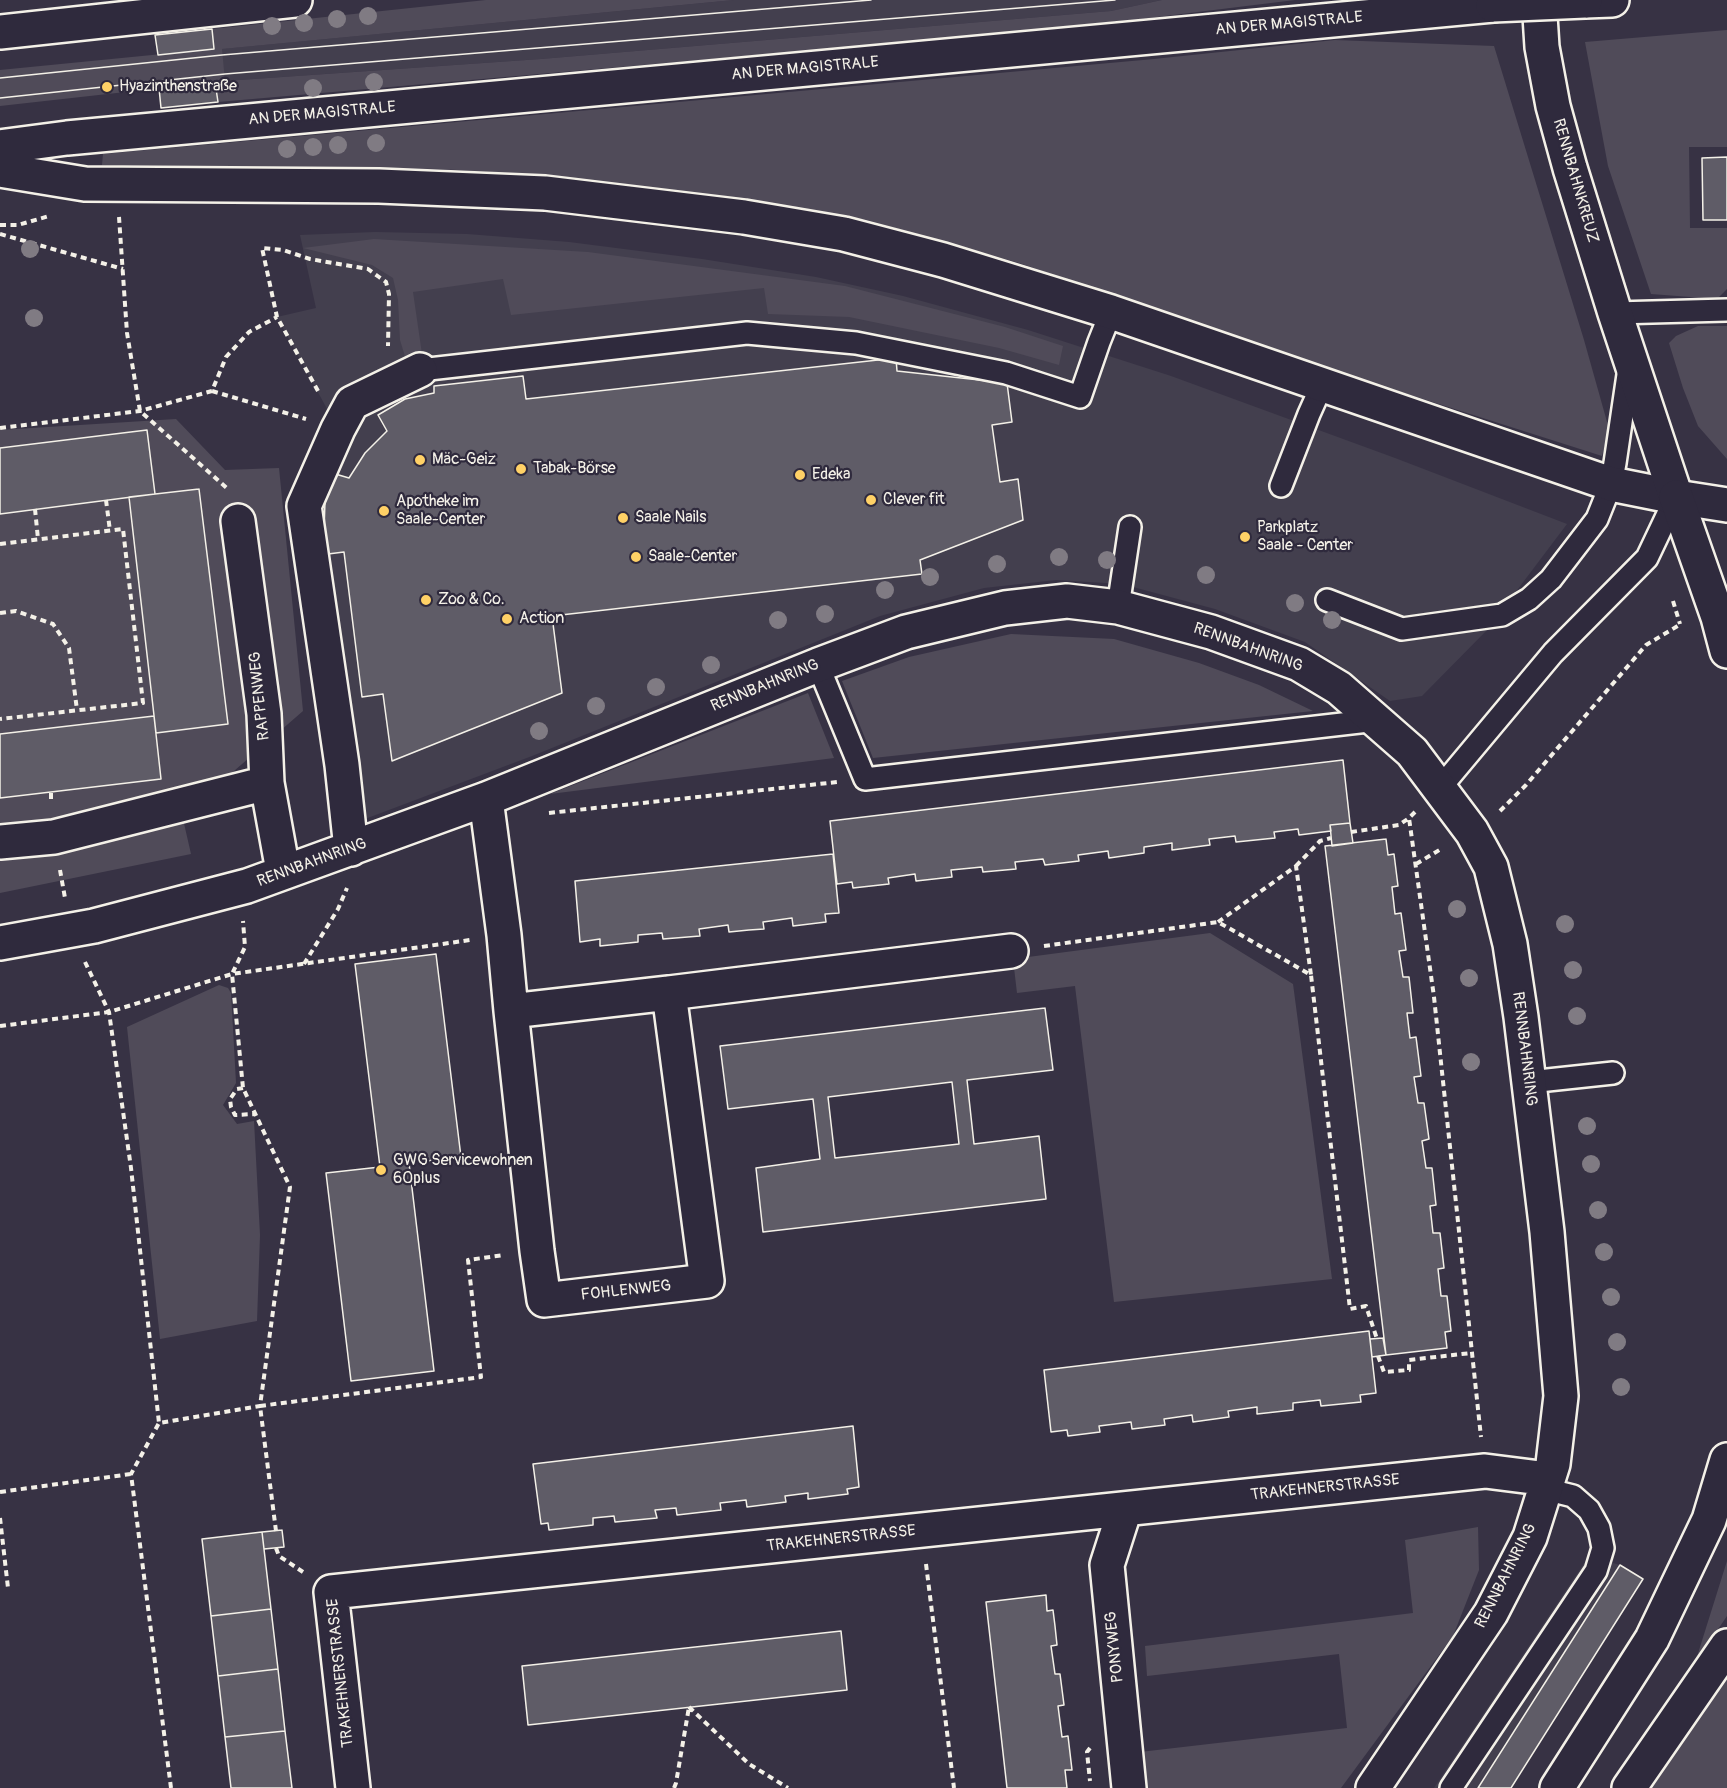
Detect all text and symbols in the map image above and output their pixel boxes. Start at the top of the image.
street label: AN DER MAGISTRALE [1214,8,1364,40]
street label: AN DER MAGISTRALE [730,53,880,85]
place label: Hyazinthenstraße [119,77,237,97]
marker: Hyazinthenstraße [100,80,114,94]
street label: AN DER MAGISTRALE [247,98,397,130]
street label: RENNBAHNKREUZ [1548,117,1602,245]
place label: Mäc-Geiz [432,450,496,470]
marker: Mäc-Geiz [413,453,427,467]
place label: Tabak-Börse [533,459,616,479]
marker: Tabak-Börse [514,462,528,476]
place label: Edeka [812,465,850,485]
marker: Edeka [793,468,807,482]
place label: Clever fit [883,490,945,510]
place label: Apotheke im Saale-Center [396,492,485,530]
marker: Clever fit [864,493,878,507]
marker: Apotheke im Saale-Center [377,504,391,518]
place label: Saale Nails [635,508,706,528]
marker: Saale Nails [616,511,630,525]
place label: Parkplatz Saale - Center [1257,518,1353,556]
marker: Parkplatz Saale - Center [1238,530,1252,544]
place label: Saale-Center [648,547,737,567]
marker: Saale-Center [629,550,643,564]
place label: Zoo & Co. [438,590,504,610]
marker: Zoo & Co. [419,593,433,607]
place label: Action [519,609,564,629]
marker: Action [500,612,514,626]
street label: RENNBAHNRING [1191,619,1305,677]
street label: RAPPENWEG [246,651,274,741]
street label: RENNBAHNRING [708,656,822,716]
street label: RENNBAHNRING [255,834,369,892]
street label: RENNBAHNRING [1507,991,1541,1107]
place label: GWG Servicewohnen 60plus [393,1151,533,1189]
marker: GWG Servicewohnen 60plus [374,1163,388,1177]
street label: FOHLENWEG [580,1277,672,1305]
street label: TRAKEHNERSTRASSE [1249,1471,1401,1505]
street label: RENNBAHNRING [1471,1520,1541,1632]
street label: TRAKEHNERSTRASSE [765,1522,917,1556]
street label: TRAKEHNERSTRASSE [324,1597,358,1749]
street label: PONYWEG [1102,1610,1128,1684]

